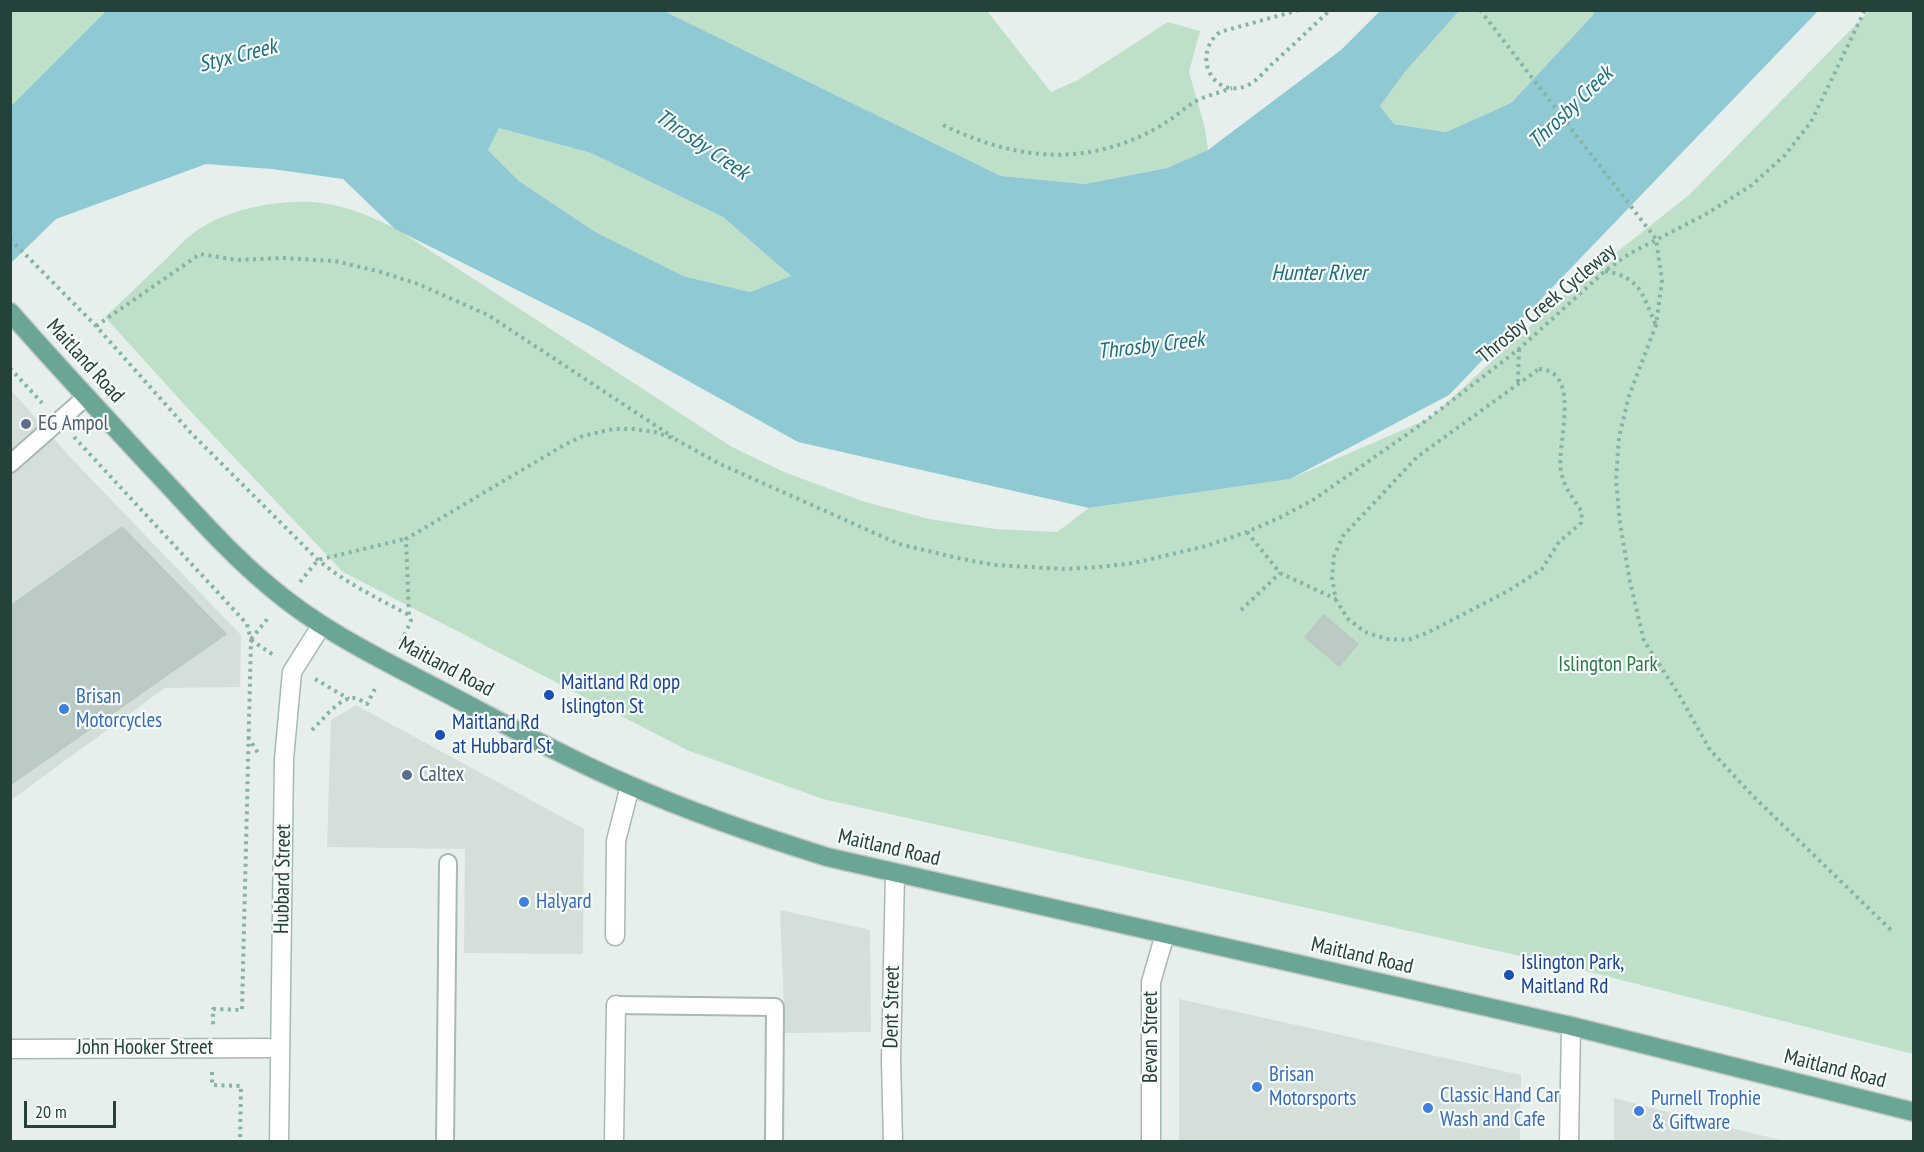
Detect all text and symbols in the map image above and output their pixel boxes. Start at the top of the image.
water label: Styx Creek [196,34,280,78]
water label: Throsby Creek [1523,61,1619,155]
water label: Throsby Creek [650,104,754,186]
street label: Throsby Creek Cycleway [1473,239,1621,369]
water label: Hunter River [1271,261,1367,287]
street label: Maitland Road [41,314,129,408]
water label: Throsby Creek [1096,326,1206,366]
place label: EG Ampol [38,411,108,437]
marker: EG Ampol [19,417,33,431]
street label: Maitland Road [394,631,498,703]
park label: Islington Park [1558,652,1658,678]
place label: Maitland Rd opp Islington St [561,670,680,720]
place label: Brisan Motorcycles [76,684,162,734]
marker: Maitland Rd opp Islington St [542,688,556,702]
marker: Brisan Motorcycles [57,702,71,716]
place label: Maitland Rd at Hubbard St [452,710,552,760]
marker: Maitland Rd at Hubbard St [433,728,447,742]
place label: Caltex [419,762,464,788]
marker: Caltex [400,768,414,782]
street label: Hubbard Street [269,824,297,934]
street label: Maitland Road [836,824,942,872]
place label: Halyard [536,889,592,915]
marker: Halyard [517,895,531,909]
street label: Maitland Road [1309,932,1415,980]
place label: Islington Park, Maitland Rd [1521,950,1624,1000]
street label: Dent Street [879,965,905,1049]
marker: Islington Park, Maitland Rd [1502,968,1516,982]
street label: Bevan Street [1138,991,1164,1083]
street label: John Hooker Street [77,1035,213,1061]
street label: Maitland Road [1782,1044,1888,1094]
place label: Brisan Motorsports [1269,1062,1356,1112]
marker: Brisan Motorsports [1250,1080,1264,1094]
place label: Classic Hand Car Wash and Cafe [1440,1083,1560,1133]
place label: Purnell Trophie & Giftware [1651,1086,1761,1136]
scale bar [27,1089,118,1127]
text: 20 m [35,1100,67,1123]
marker: Classic Hand Car Wash and Cafe [1421,1101,1435,1115]
marker: Purnell Trophie & Giftware [1632,1104,1646,1118]

